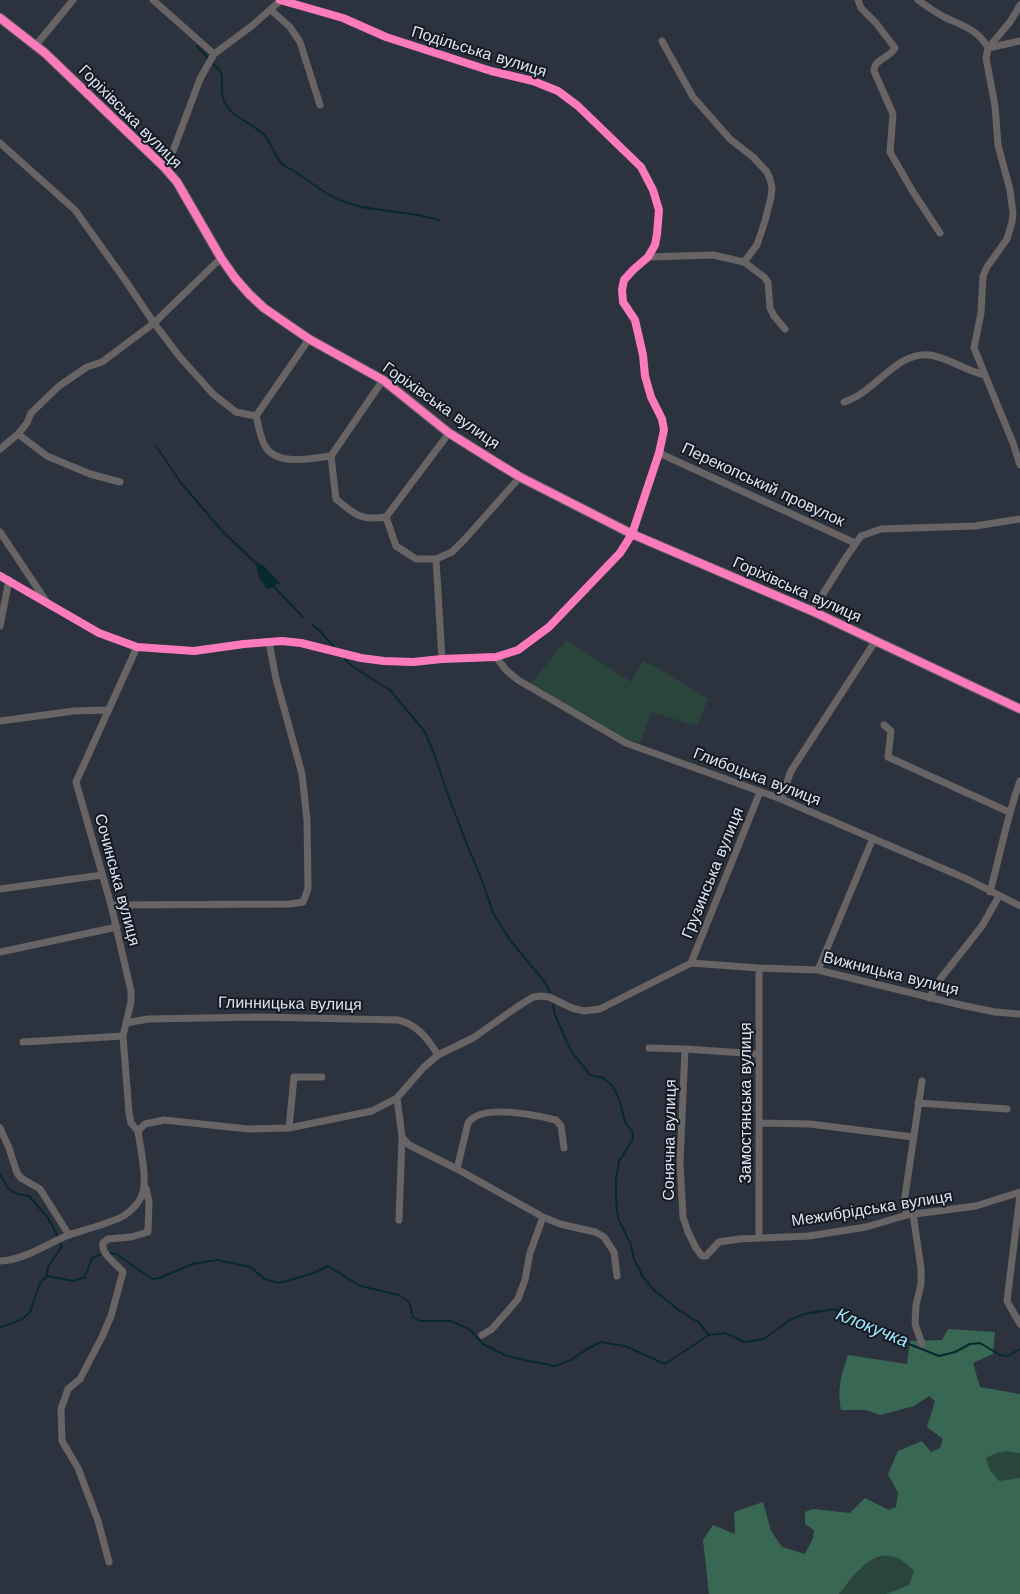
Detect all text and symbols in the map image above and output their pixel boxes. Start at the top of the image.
street label: Подільська вулиця [409,22,549,82]
street label: Горіхівська вулиця [74,61,186,173]
street label: Горіхівська вулиця [379,358,503,454]
street label: Перекопський провулок [679,439,847,531]
street label: Горіхівська вулиця [730,553,864,627]
street label: Глибоцька вулиця [690,744,824,810]
street label: Грузинська вулиця [678,805,748,941]
street label: Сочинська вулиця [90,812,144,948]
street label: Вижницька вулиця [821,948,961,1000]
street label: Глинницька вулиця [218,993,362,1015]
street label: Замостянська вулиця [736,1022,756,1184]
street label: Сонячна вулиця [659,1079,681,1201]
street label: Межибрідська вулиця [790,1187,954,1231]
water label: Клокучка [833,1304,911,1352]

